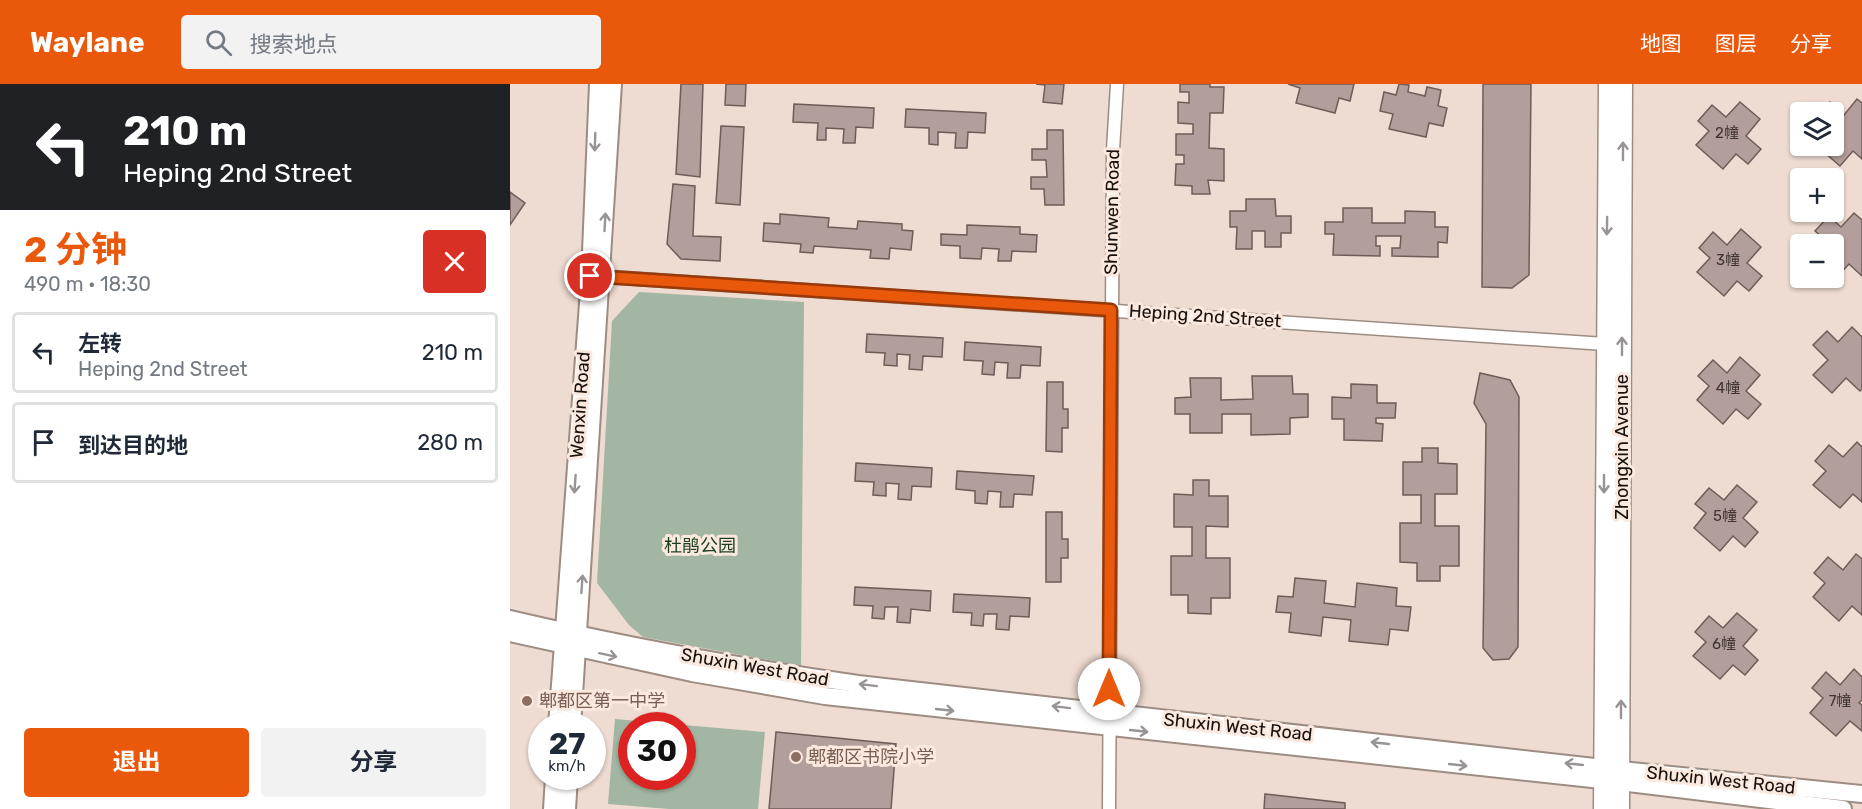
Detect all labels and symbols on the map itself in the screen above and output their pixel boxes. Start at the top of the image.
house number: 2幢 [1715,124,1739,142]
one-way arrow [590,132,601,152]
one-way arrow [1617,141,1629,161]
street label: Shunwen Road [1100,149,1124,275]
one-way arrow [600,212,611,232]
one-way arrow [1601,216,1612,236]
pin [564,250,615,301]
house number: 3幢 [1716,251,1740,269]
street label: Heping 2nd Street [1128,300,1282,332]
one-way arrow [1616,336,1628,356]
street label: Wenxin Road [565,351,595,459]
street label: Zhongxin Avenue [1611,374,1633,520]
house number: 4幢 [1716,379,1740,397]
one-way arrow [569,473,580,493]
one-way arrow [1598,474,1610,494]
house number: 5幢 [1713,507,1737,525]
park label: 杜鹃公园 [664,535,736,557]
one-way arrow [577,574,588,594]
house number: 6幢 [1712,635,1736,653]
street label: Shuxin West Road [679,643,831,691]
one-way arrow [598,650,617,661]
position arrow [1077,657,1141,721]
one-way arrow [858,679,878,690]
place label: 郫都区第一中学 [539,690,665,712]
house number: 7幢 [1829,692,1851,710]
marker: 郫都区第一中学 [520,694,534,708]
one-way arrow [1615,699,1627,719]
one-way arrow [1052,701,1072,712]
one-way arrow [935,704,955,715]
street label: Shuxin West Road [1163,708,1313,746]
speed limit sign: 30 [618,712,696,790]
one-way arrow [1129,726,1149,737]
one-way arrow [1371,737,1391,748]
place label: 郫都区书院小学 [808,746,934,768]
marker: 郫都区书院小学 [789,750,803,764]
one-way arrow [1565,758,1585,769]
one-way arrow [1448,760,1468,771]
street label: Shuxin West Road [1646,761,1796,799]

